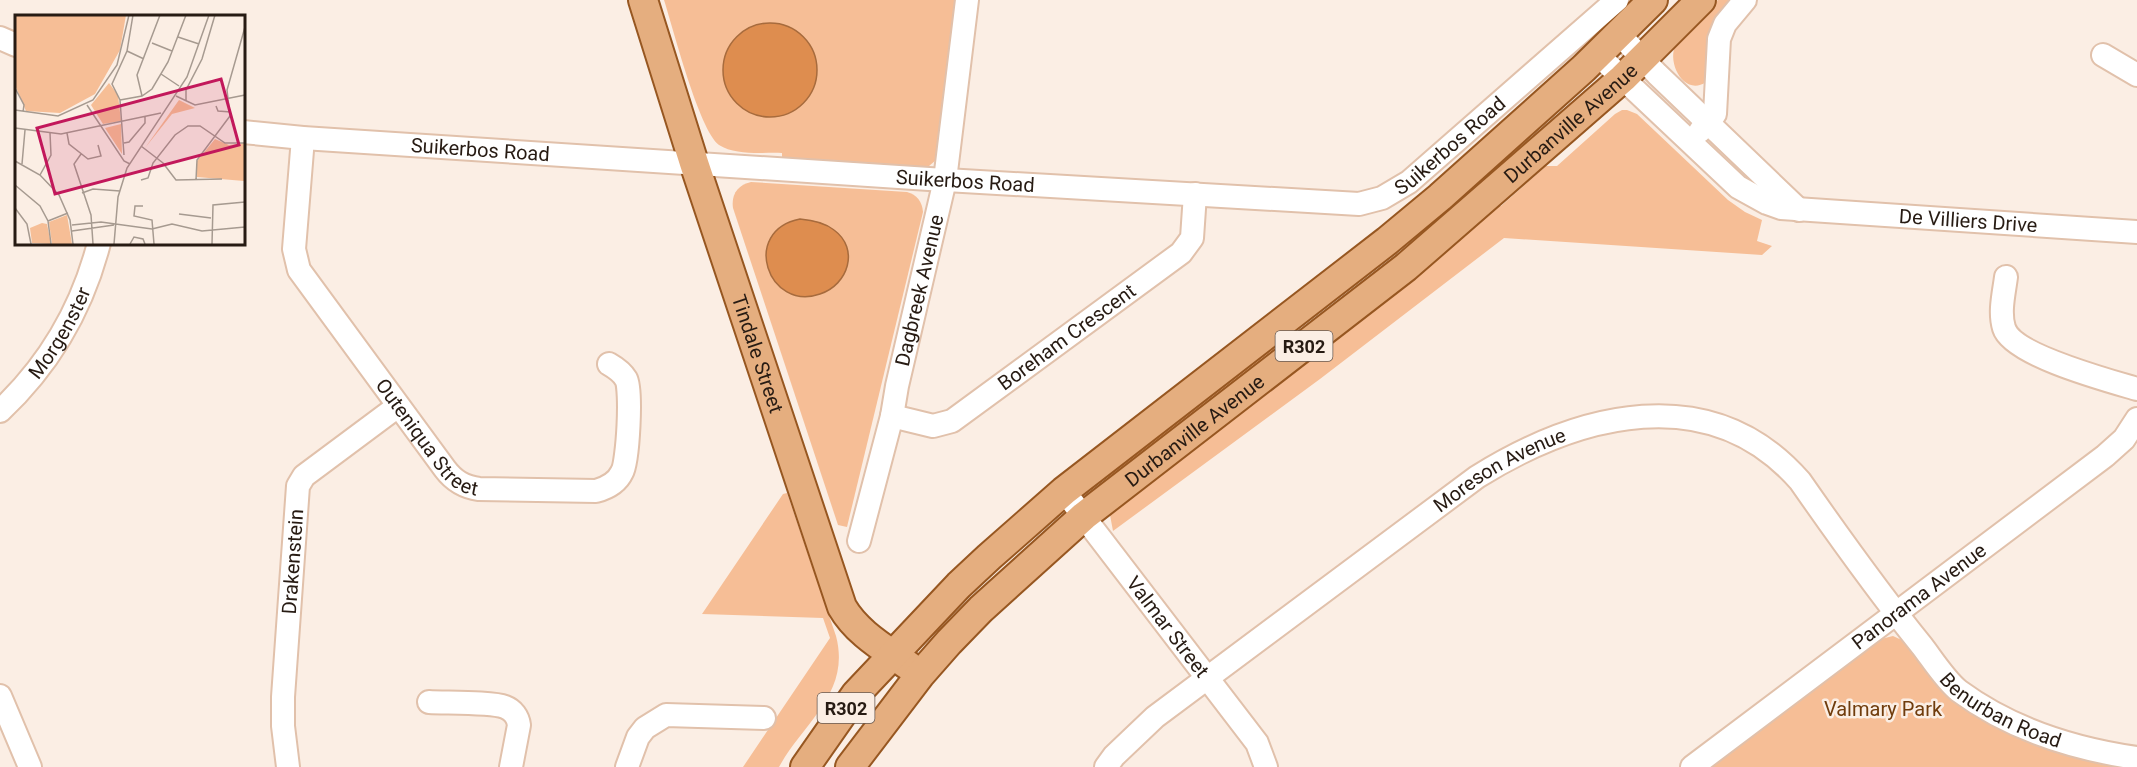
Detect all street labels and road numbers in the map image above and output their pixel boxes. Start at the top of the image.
street label: Durbanville Avenue [1499,58,1643,188]
street label: Suikerbos Road [1390,91,1510,200]
street label: Suikerbos Road [410,133,550,166]
street label: Suikerbos Road [895,165,1035,197]
street label: De Villiers Drive [1898,204,2038,237]
street label: Dagbreek Avenue [890,212,949,368]
street label: Boreham Crescent [993,279,1140,395]
street label: Morgenster [23,283,96,384]
street label: Tindale Street [727,292,789,416]
road number: R302 [1276,331,1332,361]
street label: Durbanville Avenue [1120,369,1269,492]
street label: Outeniqua Street [371,374,480,501]
street label: Moreson Avenue [1429,423,1569,517]
street label: Drakenstein [277,508,308,615]
street label: Panorama Avenue [1847,538,1991,654]
street label: Valmar Street [1122,571,1214,682]
street label: Benurban Road [1935,667,2064,753]
road number: R302 [818,693,874,723]

